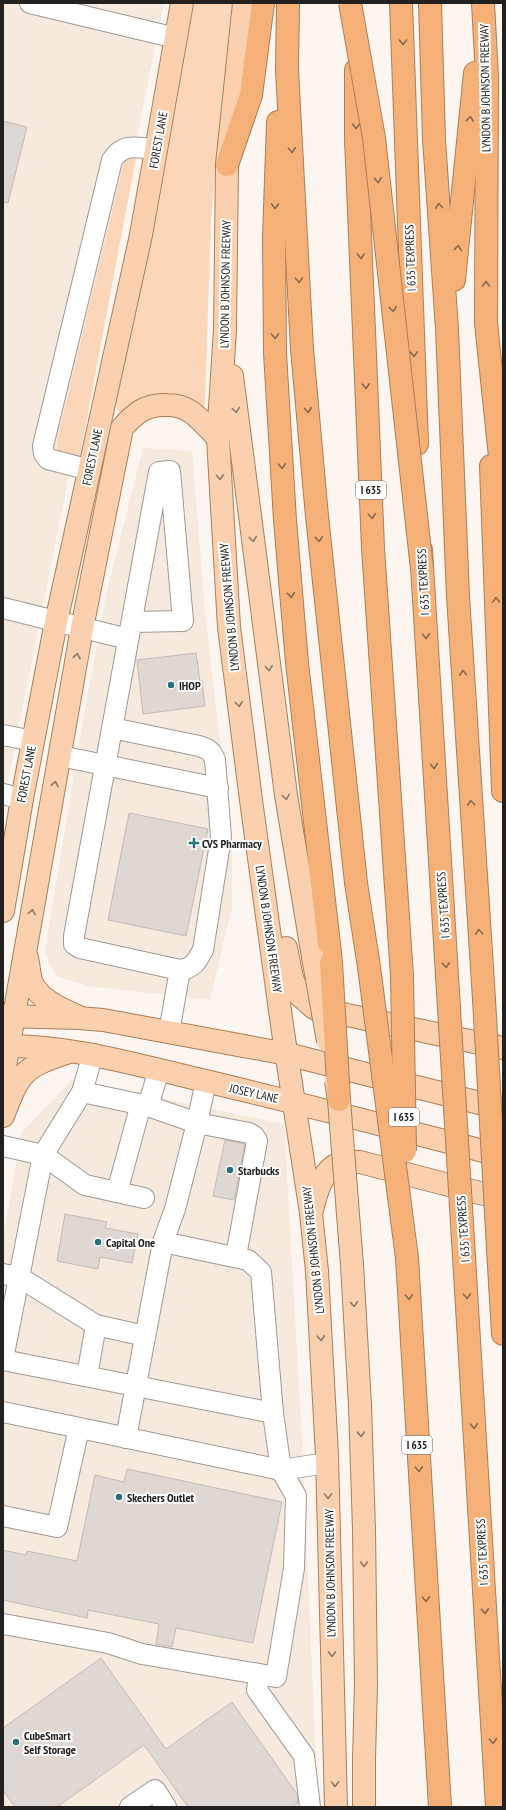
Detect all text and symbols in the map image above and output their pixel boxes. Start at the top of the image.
street label: LYNDON B JOHNSON FREEWAY [476,23,494,152]
one-way arrow [398,39,407,45]
street label: FOREST LANE [146,110,170,170]
one-way arrow [465,116,474,122]
one-way arrow [352,123,360,129]
one-way arrow [287,147,296,154]
one-way arrow [374,177,383,183]
one-way arrow [271,203,279,209]
one-way arrow [434,203,443,209]
street label: LYNDON B JOHNSON FREEWAY [216,219,234,348]
street label: I 635 TEXPRESS [401,224,419,292]
one-way arrow [453,245,462,251]
one-way arrow [356,253,365,259]
one-way arrow [295,277,303,283]
one-way arrow [482,281,490,287]
one-way arrow [388,306,397,312]
one-way arrow [271,333,279,339]
one-way arrow [409,351,418,357]
one-way arrow [361,383,370,389]
one-way arrow [231,407,240,413]
one-way arrow [303,407,312,413]
street label: FOREST LANE [79,427,105,487]
one-way arrow [277,463,286,469]
one-way arrow [216,474,225,480]
road number: I 635 [356,481,386,499]
one-way arrow [368,513,376,519]
one-way arrow [248,536,257,542]
one-way arrow [314,536,323,542]
street label: LYNDON B JOHNSON FREEWAY [216,542,242,672]
street label: I 635 TEXPRESS [414,548,432,616]
one-way arrow [286,592,295,598]
one-way arrow [492,597,500,603]
one-way arrow [421,633,430,639]
one-way arrow [73,653,81,659]
one-way arrow [264,665,273,671]
one-way arrow [458,670,467,676]
place label: IHOP [179,678,201,693]
marker: IHOP [166,680,176,690]
one-way arrow [234,701,243,707]
street label: FOREST LANE [13,744,39,804]
one-way arrow [430,763,438,769]
one-way arrow [51,781,59,787]
one-way arrow [281,793,290,800]
one-way arrow [467,800,475,806]
place label: CVS Pharmacy [202,836,262,851]
marker: CVS Pharmacy [189,838,199,848]
street label: LYNDON B JOHNSON FREEWAY [253,864,285,994]
street label: I 635 TEXPRESS [433,871,453,939]
one-way arrow [28,909,36,915]
one-way arrow [475,929,484,935]
one-way arrow [442,962,451,968]
street label: JOSEY LANE [227,1080,280,1106]
road number: I 635 [389,1108,419,1126]
place label: Starbucks [238,1163,279,1178]
marker: Starbucks [225,1165,235,1175]
street label: LYNDON B JOHNSON FREEWAY [299,1185,327,1315]
street label: I 635 TEXPRESS [453,1195,473,1263]
place label: Capital One [106,1235,155,1250]
marker: Capital One [93,1237,103,1247]
one-way arrow [462,1293,471,1299]
one-way arrow [404,1294,413,1300]
one-way arrow [350,1301,359,1307]
one-way arrow [316,1335,325,1341]
one-way arrow [470,1423,479,1429]
one-way arrow [357,1431,366,1437]
road number: I 635 [402,1436,432,1454]
one-way arrow [414,1466,423,1472]
place label: Skechers Outlet [127,1490,195,1505]
marker: Skechers Outlet [114,1492,124,1502]
one-way arrow [323,1493,332,1499]
street label: LYNDON B JOHNSON FREEWAY [321,1508,339,1637]
street label: I 635 TEXPRESS [473,1518,491,1586]
one-way arrow [360,1561,368,1567]
one-way arrow [422,1596,431,1602]
one-way arrow [481,1608,490,1614]
one-way arrow [327,1651,336,1657]
place label: CubeSmart Self Storage [24,1728,76,1757]
marker: CubeSmart Self Storage [11,1737,21,1747]
one-way arrow [489,1738,498,1744]
one-way arrow [331,1781,339,1787]

